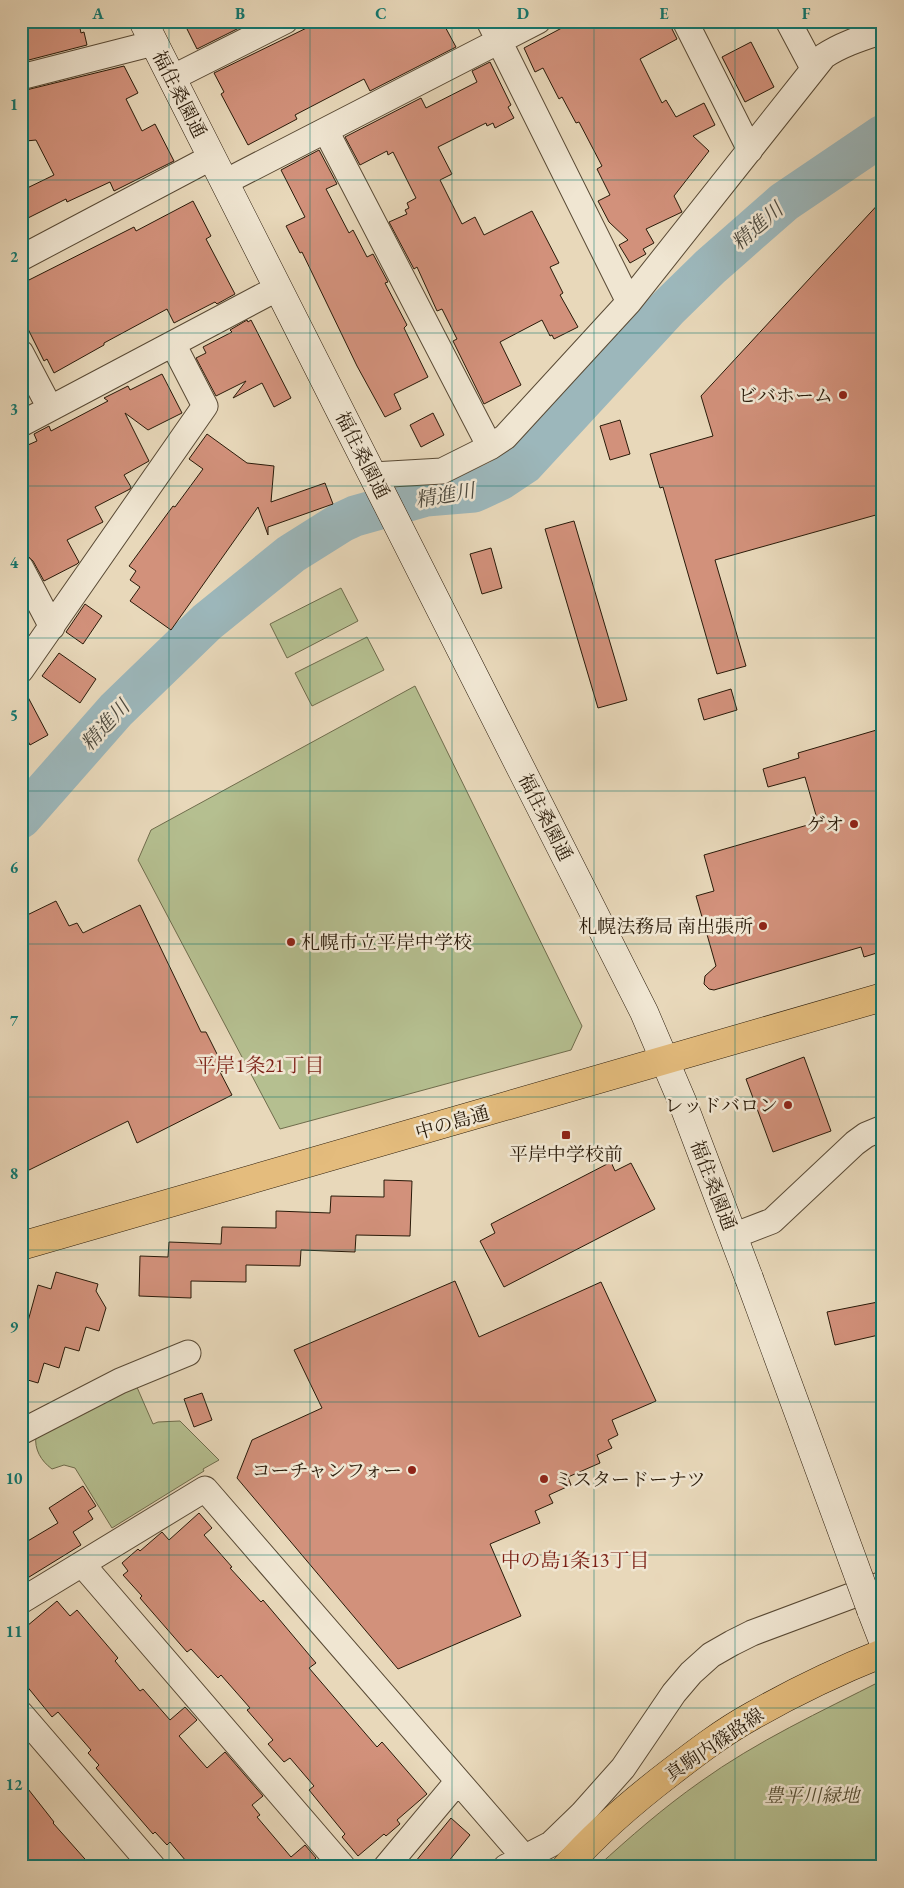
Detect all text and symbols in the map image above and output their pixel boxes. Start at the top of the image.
text: A [91,3,104,24]
text: B [235,3,245,24]
text: C [375,3,387,24]
text: D [517,3,529,24]
text: E [659,3,669,24]
text: F [802,3,811,24]
street label: 福住桑園通 [147,46,212,142]
text: 1 [10,94,18,115]
water label: 精進川 [726,195,790,255]
text: 2 [10,246,19,267]
place label: ビバホーム [738,383,833,408]
marker: ビバホーム [837,389,849,401]
text: 3 [10,399,18,420]
street label: 福住桑園通 [330,407,395,503]
water label: 精進川 [413,477,479,513]
text: 4 [10,552,19,573]
water label: 精進川 [75,693,136,756]
text: 5 [10,705,18,726]
street label: 福住桑園通 [513,769,578,865]
place label: ゲオ [806,812,844,837]
marker: ゲオ [848,818,860,830]
text: 6 [10,857,19,878]
place label: 札幌法務局 南出張所 [578,914,753,939]
marker: 札幌法務局 南出張所 [757,920,769,932]
place label: 札幌市立平岸中学校 [301,930,472,955]
marker: 札幌市立平岸中学校 [285,936,297,948]
text: 7 [10,1010,19,1031]
district label: 平岸1条21丁目 [196,1052,324,1078]
place label: レッドバロン [665,1093,778,1118]
marker: レッドバロン [782,1099,794,1111]
street label: 中の島通 [412,1100,492,1145]
marker: 平岸中学校前 [560,1129,572,1141]
street label: 福住桑園通 [685,1136,742,1234]
place label: 平岸中学校前 [509,1142,623,1167]
text: 8 [10,1163,18,1184]
text: 9 [10,1316,19,1337]
place label: コーチャンフォー [252,1458,402,1483]
marker: コーチャンフォー [406,1464,418,1476]
place label: ミスタードーナツ [554,1467,706,1492]
text: 10 [6,1468,23,1489]
marker: ミスタードーナツ [538,1473,550,1485]
district label: 中の島1条13丁目 [501,1547,649,1573]
text: 11 [6,1621,22,1642]
street label: 真駒内篠路線 [660,1702,769,1787]
text: 12 [6,1774,23,1795]
park label: 豊平川緑地 [764,1783,861,1808]

